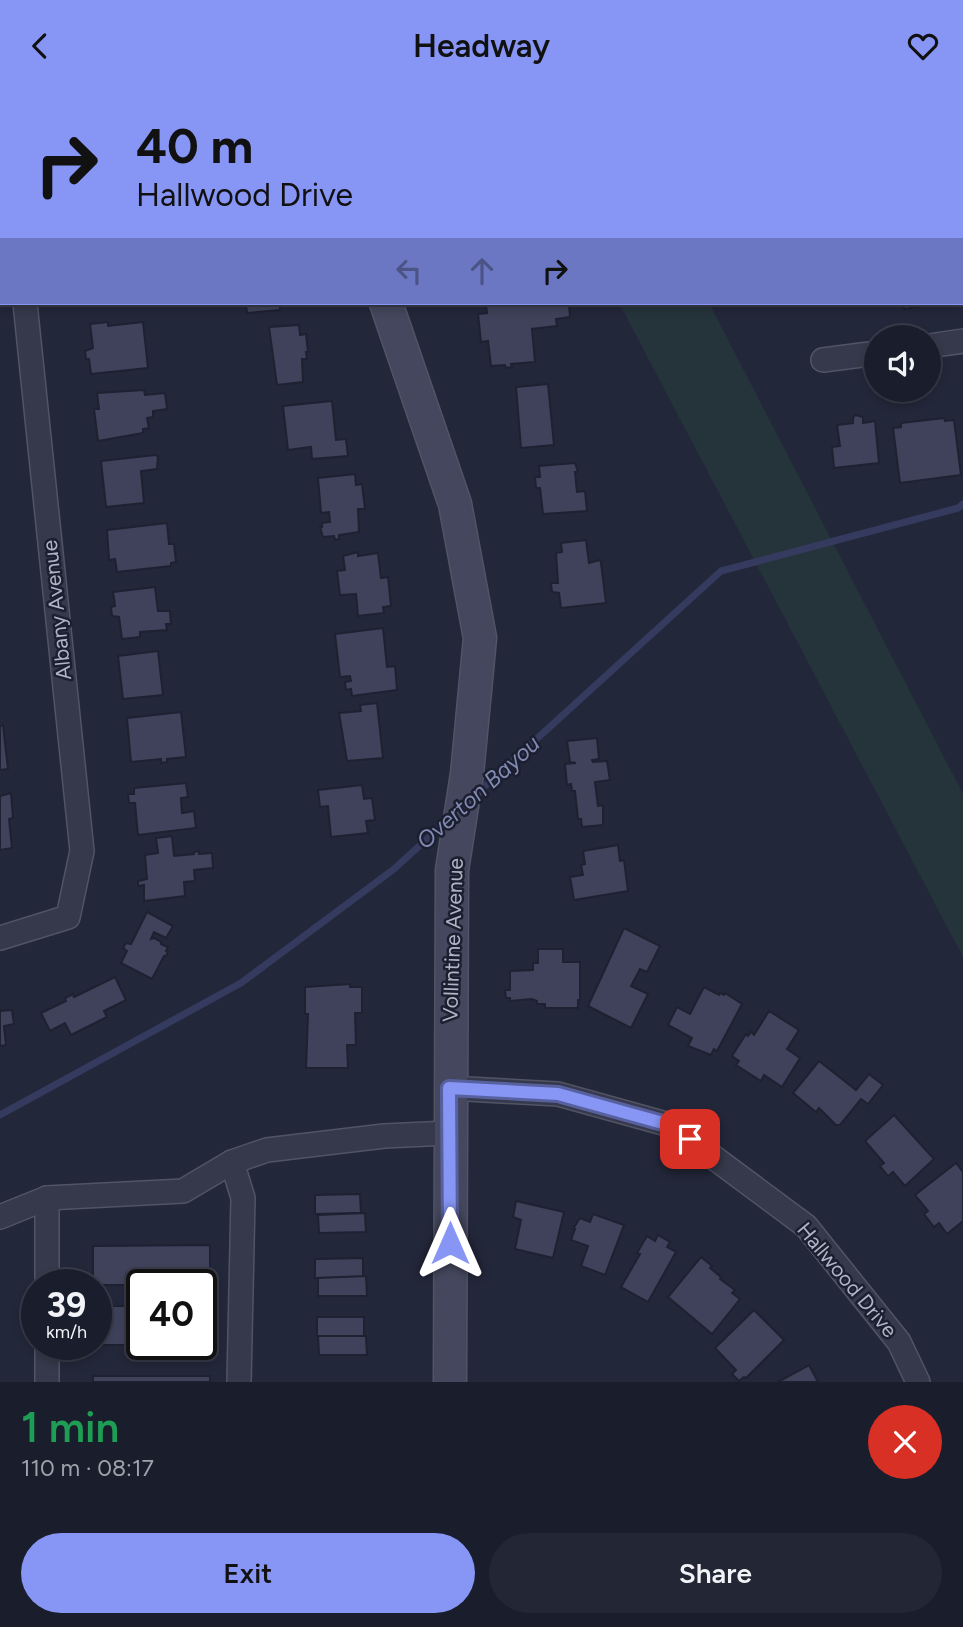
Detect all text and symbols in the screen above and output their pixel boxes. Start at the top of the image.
icon: back [21,27,59,65]
text: Headway [413,27,550,65]
icon: heart [904,27,942,65]
text: 40 m [136,116,253,175]
icon: right [21,119,112,210]
text: Hallwood Drive [136,176,353,214]
icon: left [390,252,428,290]
icon: ahead [463,252,501,290]
icon: right [536,252,574,290]
map controls [864,325,941,402]
button: sound [864,325,941,402]
street label: Albany Avenue [37,539,76,681]
water label: Overton Bayou [411,729,546,855]
street label: Vollintine Avenue [437,858,468,1022]
pin [660,1109,720,1169]
icon: arrive [671,1120,709,1158]
position arrow [413,1206,487,1280]
street label: Hallwood Drive [792,1217,903,1342]
speed limit sign: 40 [126,1269,217,1360]
text: 39 [47,1284,86,1326]
text: km/h [46,1321,87,1343]
text: 1 min [21,1402,119,1453]
button: close [868,1405,942,1479]
text: 110 m · 08:17 [21,1454,154,1482]
button: Exit [21,1533,475,1613]
button: Share [489,1533,942,1613]

